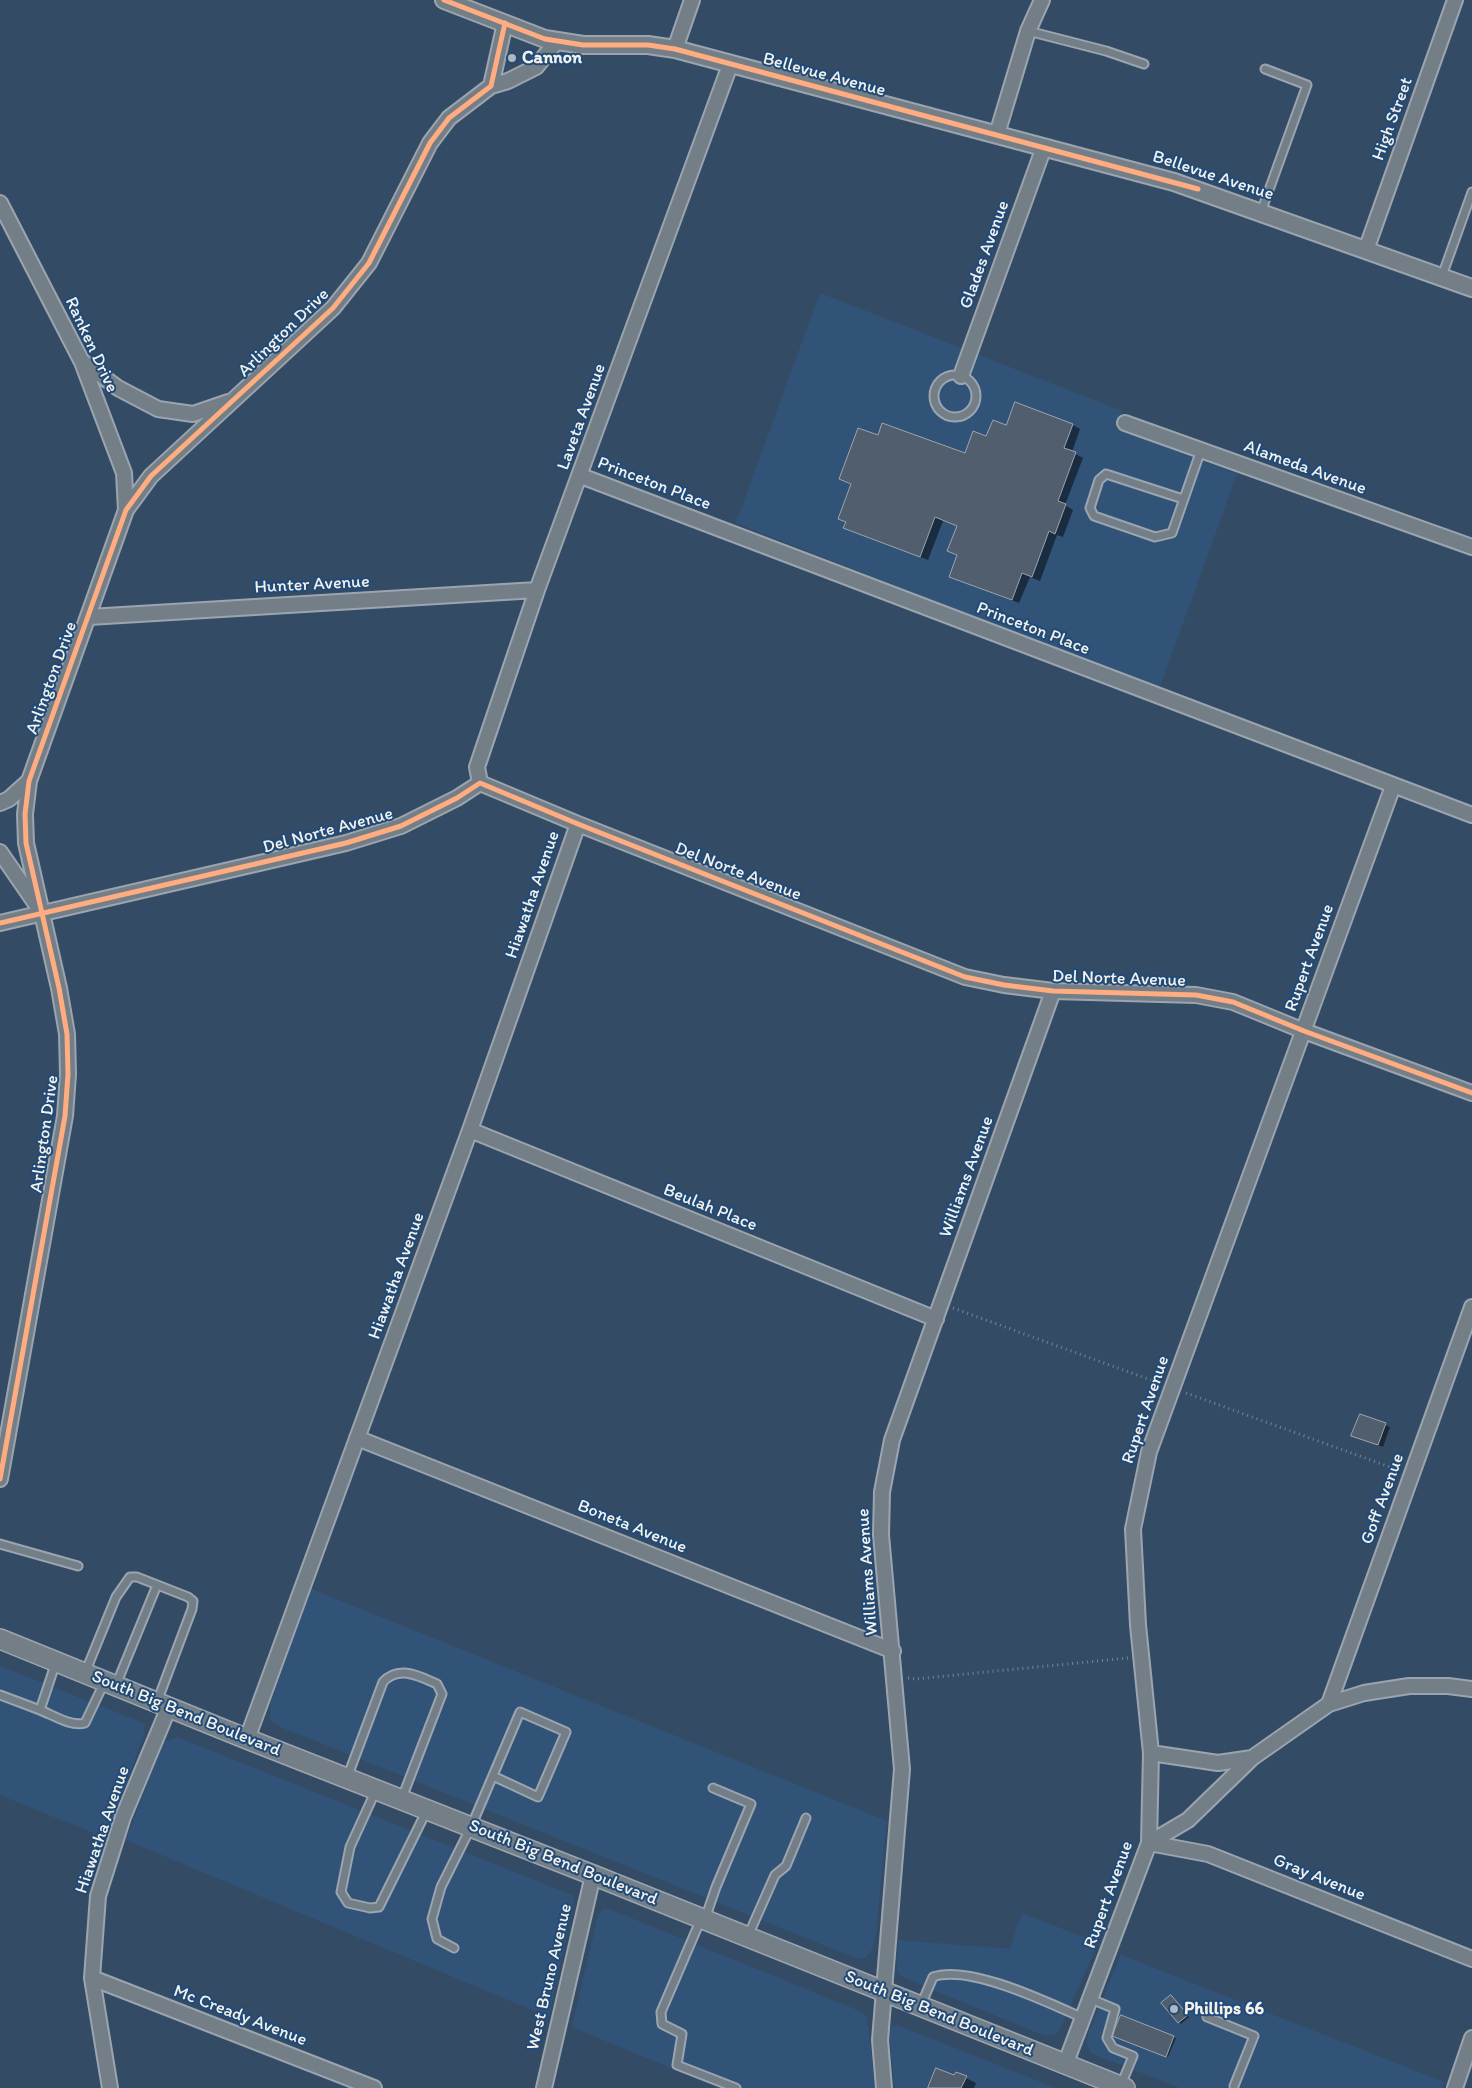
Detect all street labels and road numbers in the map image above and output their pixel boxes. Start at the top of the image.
street label: Bellevue Avenue [760,48,888,102]
street label: High Street [1368,74,1418,164]
street label: Bellevue Avenue [1150,146,1276,206]
street label: Glades Avenue [955,198,1015,312]
street label: Arlington Drive [234,284,334,382]
street label: Ranken Drive [59,294,123,396]
street label: Laveta Avenue [553,361,611,473]
street label: Alameda Avenue [1241,436,1369,500]
street label: Princeton Place [594,452,714,516]
street label: Hunter Avenue [254,571,370,599]
street label: Princeton Place [973,597,1093,661]
street label: Arlington Drive [22,619,82,737]
street label: Del Norte Avenue [261,803,395,859]
street label: Hiawatha Avenue [501,828,565,962]
street label: Del Norte Avenue [672,838,804,906]
street label: Rupert Avenue [1281,901,1339,1015]
street label: Del Norte Avenue [1052,966,1186,992]
street label: Arlington Drive [26,1074,64,1194]
street label: Williams Avenue [935,1113,999,1241]
street label: Beulah Place [660,1179,760,1237]
street label: Hiawatha Avenue [364,1210,430,1342]
street label: Rupert Avenue [1117,1353,1175,1467]
street label: Goff Avenue [1357,1451,1409,1547]
street label: Boneta Avenue [574,1495,690,1559]
street label: Williams Avenue [853,1508,883,1636]
street label: South Big Bend Boulevard [88,1666,284,1762]
street label: Hiawatha Avenue [71,1763,135,1897]
street label: South Big Bend Boulevard [465,1815,661,1911]
street label: Rupert Avenue [1080,1838,1138,1952]
street label: Gray Avenue [1270,1850,1368,1906]
street label: West Bruno Avenue [523,1902,577,2052]
street label: South Big Bend Boulevard [841,1966,1037,2062]
street label: Mc Cready Avenue [170,1981,310,2051]

